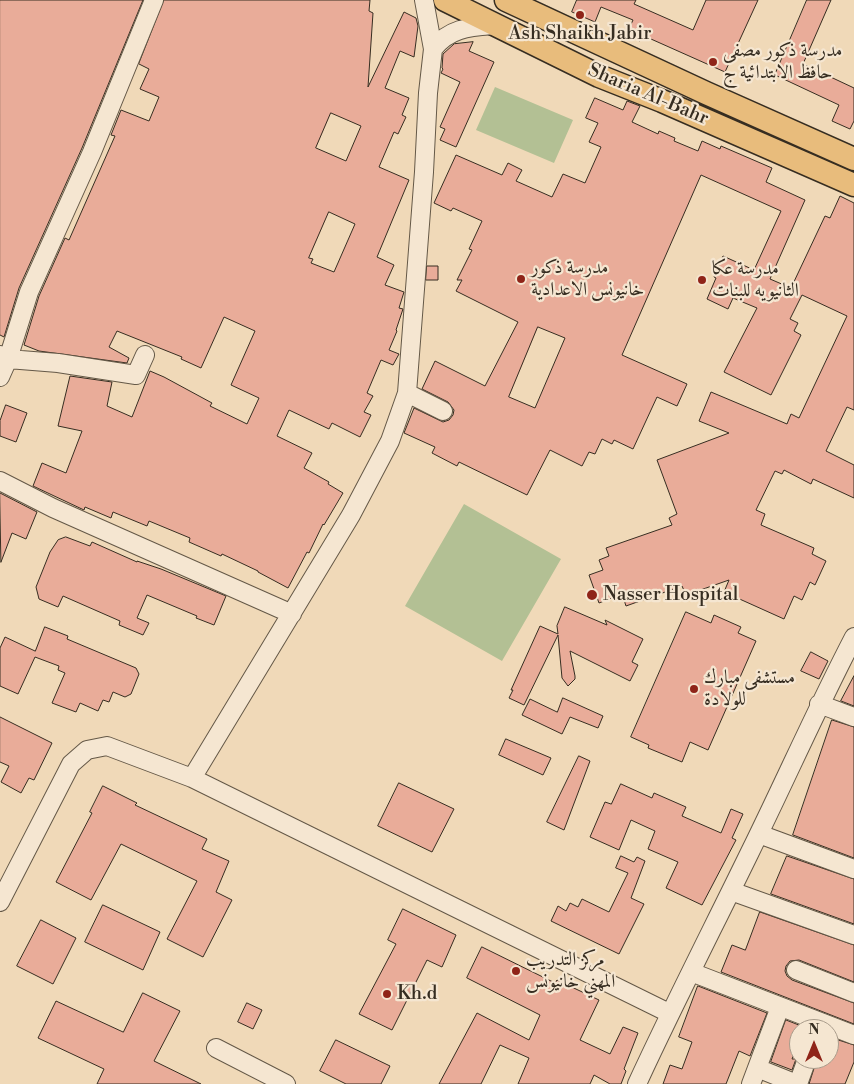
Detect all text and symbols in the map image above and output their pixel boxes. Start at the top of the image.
marker: Ash Shaikh Jabir [574,9,586,21]
place label: Ash Shaikh Jabir [509,23,651,45]
place label: مدرسة ذكور مصفى حافظ الابتدائية ج [723,40,842,84]
marker: مدرسة ذكور مصفى حافظ الابتدائية ج [707,56,719,68]
street label: Sharia Al-Bahr [584,59,712,131]
place label: مدرسة ذكور خانيونس الاعدادية [531,257,644,301]
place label: مدرسة عكا الثانيويه للبنات [712,258,799,302]
marker: مدرسة ذكور خانيونس الاعدادية [515,273,527,285]
marker: مدرسة عكا الثانيويه للبنات [696,274,708,286]
place label: Nasser Hospital [603,584,738,606]
marker: Nasser Hospital [585,588,599,602]
place label: مستشفى مبارك للولادة [704,667,795,711]
marker: مستشفى مبارك للولادة [688,683,700,695]
place label: مركز التدريب المهني خانيونس [526,949,615,993]
marker: مركز التدريب المهني خانيونس [510,965,522,977]
place label: Kh.d [397,983,437,1005]
marker: Kh.d [381,988,393,1000]
north arrow [789,1019,839,1069]
text: N [808,1021,820,1039]

